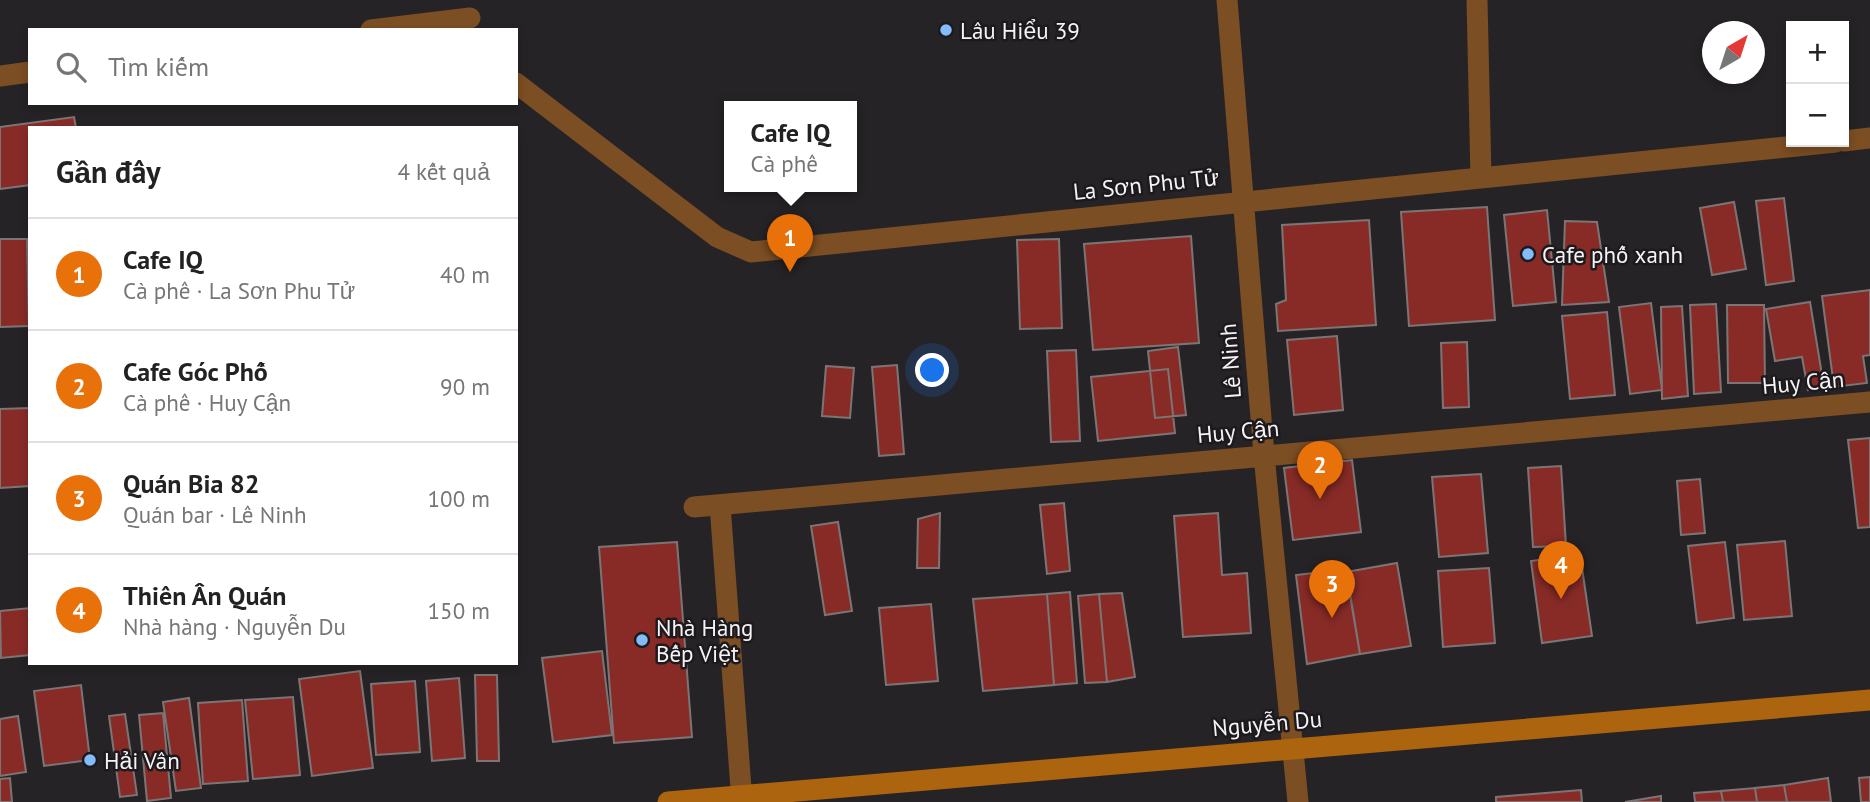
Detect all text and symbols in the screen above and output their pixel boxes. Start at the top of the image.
place label: Lâu Hiểu 39 [960,16,1080,45]
north arrow [1702,21,1765,84]
map controls [1786,21,1849,147]
button: + [1786,21,1849,84]
marker: Lâu Hiểu 39 [938,22,954,38]
search box [28,28,518,105]
icon: search [52,48,90,86]
text: Tìm kiếm [108,50,209,83]
button: − [1786,84,1849,147]
popup [724,101,857,192]
text: Cafe IQ [751,116,830,149]
text: Cà phê [751,149,818,178]
text: Gần đây [56,152,161,191]
text: 4 kết quả [397,157,490,186]
street label: La Sơn Phu Tử [1072,162,1220,206]
pin: 1 [767,214,813,272]
place label: Cafe phố xanh [1542,240,1683,269]
text: Cafe IQ [123,243,203,276]
marker: Cafe phố xanh [1520,246,1536,262]
text: 1 [72,260,86,289]
text: 40 m [440,260,490,289]
text: Cà phê · La Sơn Phu Tử [123,276,355,305]
street label: Lê Ninh [1213,322,1247,400]
your location [915,353,949,387]
text: Cafe Góc Phố [123,355,268,388]
street label: Huy Cận [1761,364,1845,400]
text: 2 [72,372,86,401]
text: 90 m [440,372,490,401]
text: Cà phê · Huy Cận [123,388,291,417]
street label: Huy Cận [1196,413,1280,449]
pin: 2 [1297,441,1343,499]
text: Quán Bia 82 [123,467,259,500]
text: 3 [72,484,86,513]
text: 100 m [428,484,490,513]
text: Quán bar · Lê Ninh [123,500,307,529]
pin: 4 [1538,541,1584,599]
pin: 3 [1309,560,1355,618]
text: Thiên Ân Quán [123,579,286,612]
text: 4 [72,596,86,625]
text: 150 m [428,596,490,625]
text: Nhà hàng · Nguyễn Du [123,612,346,641]
place label: Nhà Hàng Bếp Việt [656,613,753,668]
marker: Nhà Hàng Bếp Việt [634,632,650,648]
street label: Nguyễn Du [1211,704,1323,742]
place label: Hải Vân [104,746,180,775]
marker: Hải Vân [82,752,98,768]

